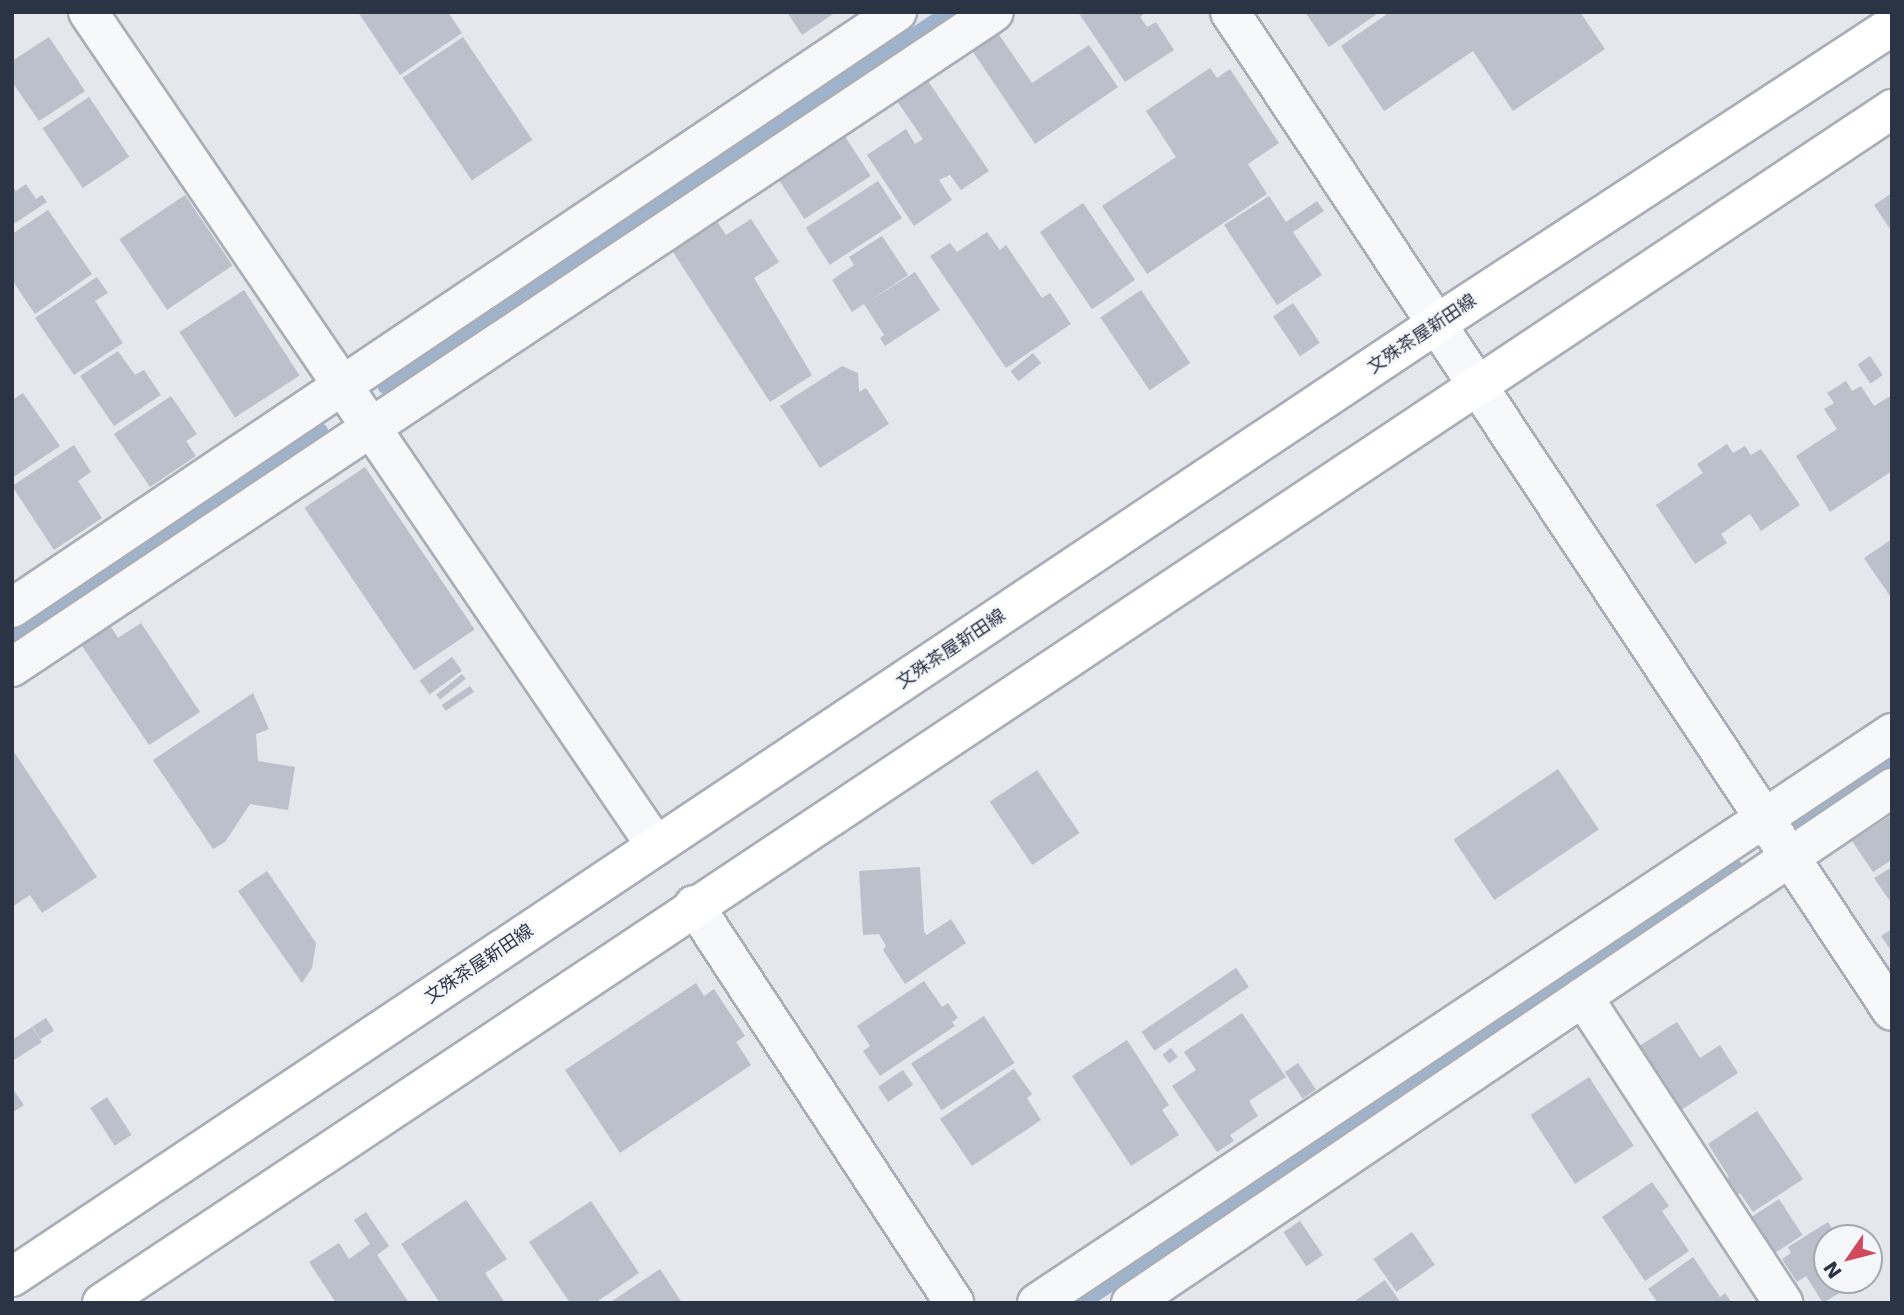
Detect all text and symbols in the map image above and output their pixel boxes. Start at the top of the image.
street label: 文殊茶屋新田線 [1364,290,1480,378]
street label: 文殊茶屋新田線 [893,605,1009,693]
street label: 文殊茶屋新田線 [421,920,537,1008]
north arrow [1813,1224,1883,1294]
text: N [1819,1257,1846,1283]

